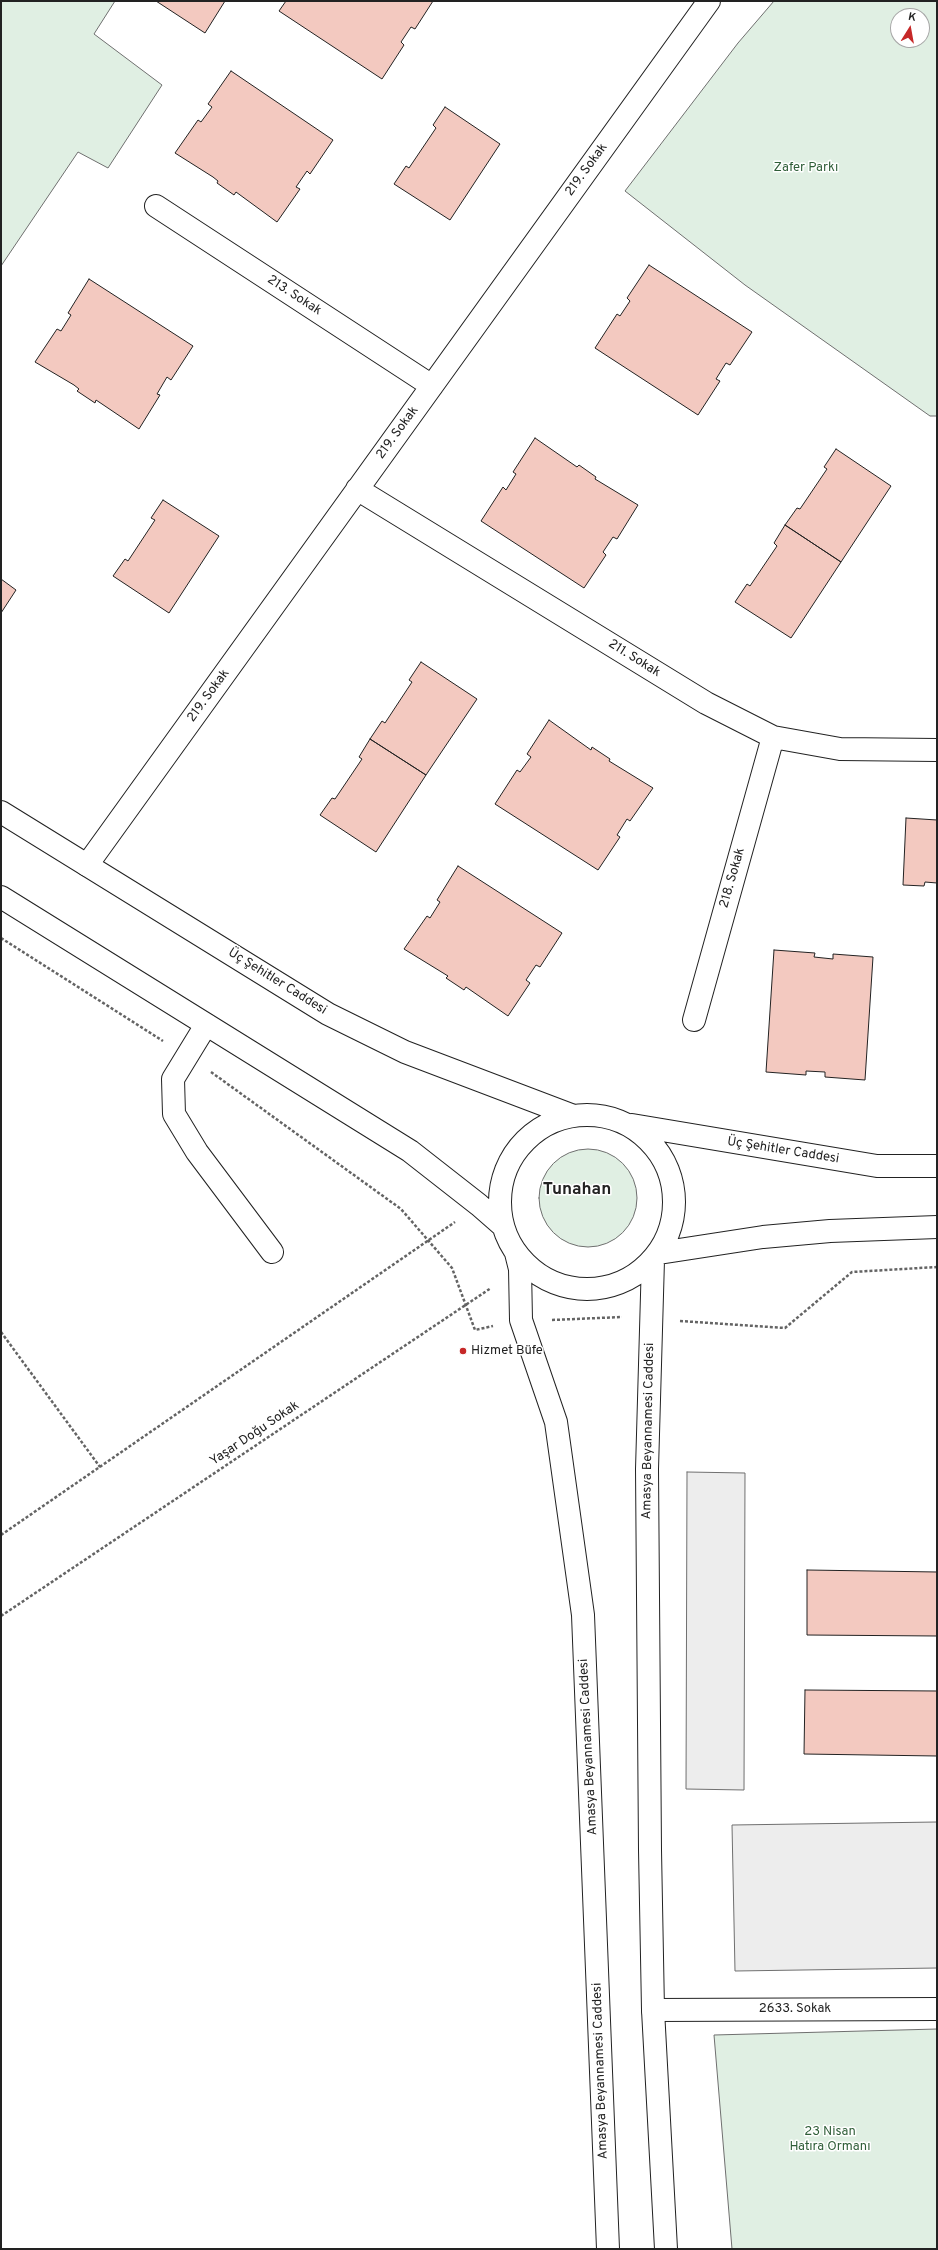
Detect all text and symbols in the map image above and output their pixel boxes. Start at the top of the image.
north arrow [890,8,930,48]
text: K [907,10,917,25]
street label: 219. Sokak [563,140,611,200]
park label: Zafer Parkı [774,160,838,176]
street label: 213. Sokak [264,273,324,319]
street label: 219. Sokak [374,403,422,463]
street label: 211. Sokak [605,637,663,681]
street label: 219. Sokak [185,666,233,726]
street label: 218. Sokak [717,846,749,910]
street label: Üç Şehitler Caddesi [225,945,329,1019]
street label: Üç Şehitler Caddesi [726,1134,840,1168]
district label: Tunahan [543,1181,611,1201]
street label: Amasya Beyannamesi Caddesi [640,1342,658,1520]
place label: Hizmet Büfe [471,1343,543,1359]
marker: Hizmet Büfe [458,1346,468,1356]
street label: Yaşar Doğu Sokak [207,1398,303,1470]
street label: Amasya Beyannamesi Caddesi [577,1658,601,1836]
street label: Amasya Beyannamesi Caddesi [590,1982,612,2160]
street label: 2633. Sokak [759,2001,831,2017]
park label: 23 Nisan Hatıra Ormanı [789,2124,871,2155]

